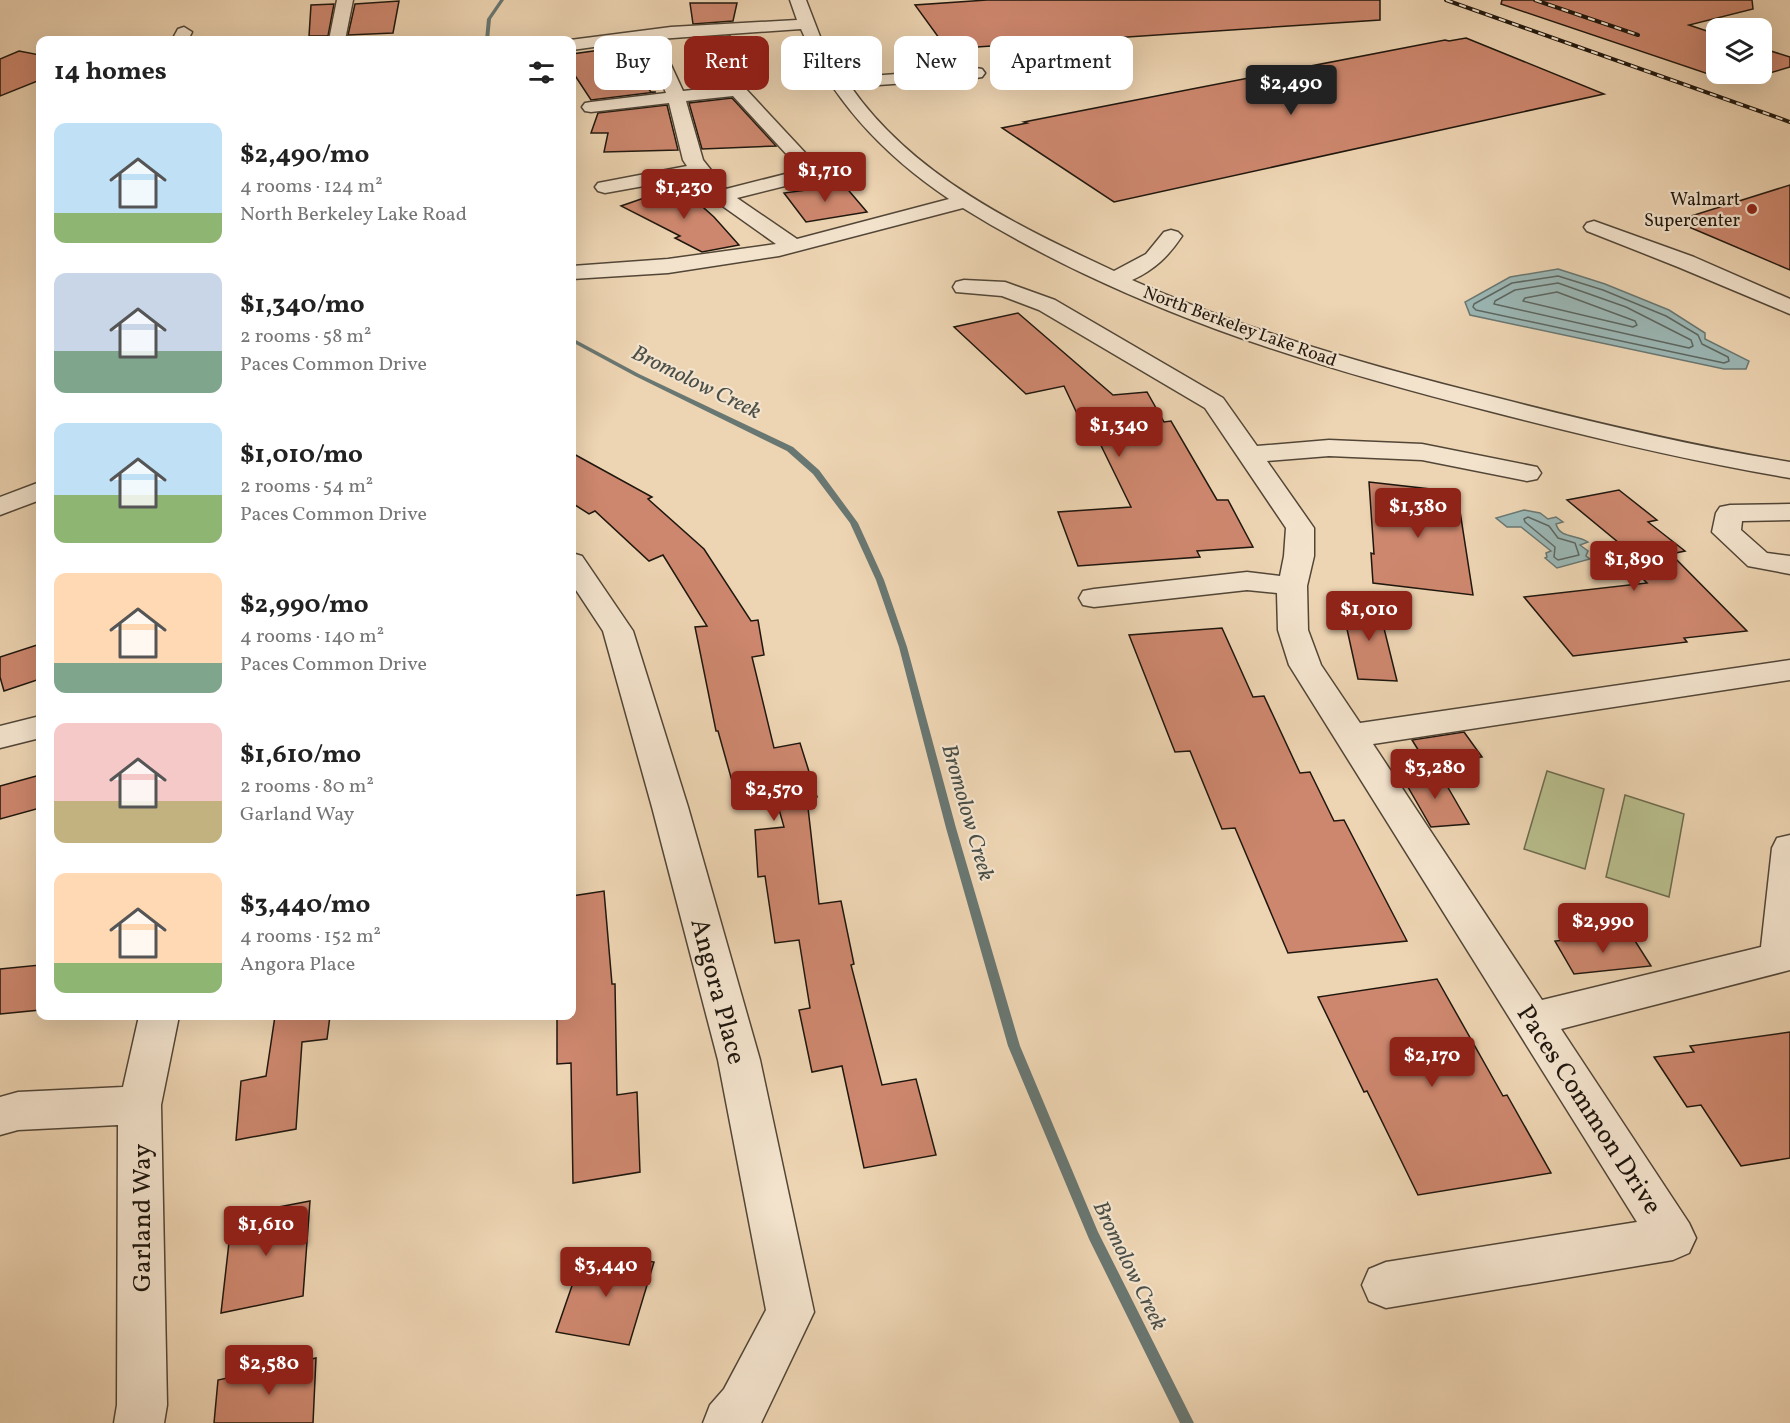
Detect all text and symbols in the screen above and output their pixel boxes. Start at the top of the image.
map controls [1706,18,1772,84]
button: layers [1706,18,1772,84]
chip: Buy [594,36,672,90]
chip: Rent [684,36,769,90]
chip: Filters [781,36,882,90]
chip: New [894,36,978,90]
chip: Apartment [990,36,1133,90]
text: 14 homes [54,54,167,90]
icon: filters [525,56,558,89]
pin: $2,490 [1242,65,1340,116]
text: $2,490 [1260,70,1322,98]
text: $2,490/mo [240,137,369,173]
icon: home [102,147,174,219]
pin: $1,710 [776,152,874,203]
text: $1,710 [798,157,852,185]
pin: $1,230 [635,169,733,220]
text: 4 rooms · 124 m² [240,173,383,201]
text: $1,230 [655,174,713,202]
place label: Walmart Supercenter [1644,188,1740,234]
text: North Berkeley Lake Road [240,201,467,229]
marker: Walmart Supercenter [1745,202,1759,216]
street label: North Berkeley Lake Road [1139,281,1340,374]
text: $1,340/mo [240,287,365,323]
icon: home [102,297,174,369]
text: 2 rooms · 58 m² [240,323,371,351]
water label: Bromolow Creek [626,338,766,428]
text: Paces Common Drive [240,351,427,379]
pin: $1,340 [1070,407,1168,458]
text: $1,340 [1090,412,1148,440]
text: $1,010/mo [240,437,363,473]
icon: home [102,447,174,519]
text: 2 rooms · 54 m² [240,473,373,501]
pin: $1,380 [1369,488,1467,539]
text: $1,380 [1389,493,1447,521]
text: Paces Common Drive [240,501,427,529]
pin: $1,890 [1585,541,1683,592]
text: $1,890 [1604,546,1664,574]
text: $2,990/mo [240,587,369,623]
pin: $1,010 [1320,591,1418,642]
text: $1,010 [1340,596,1398,624]
icon: home [102,597,174,669]
text: 4 rooms · 140 m² [240,623,384,651]
text: Paces Common Drive [240,651,427,679]
text: $1,610/mo [240,737,361,773]
water label: Bromolow Creek [932,741,1001,885]
icon: home [102,747,174,819]
pin: $3,280 [1386,749,1484,800]
text: $3,280 [1405,754,1465,782]
pin: $2,570 [725,771,823,822]
text: 2 rooms · 80 m² [240,773,374,801]
text: $2,570 [745,776,803,804]
text: Garland Way [240,801,354,829]
text: $3,440/mo [240,887,370,923]
icon: home [102,897,174,969]
pin: $2,990 [1554,903,1652,954]
text: $2,990 [1572,908,1634,936]
street label: Angora Place [680,915,754,1069]
text: 4 rooms · 152 m² [240,923,381,951]
text: Angora Place [240,951,355,979]
street label: Paces Common Drive [1507,998,1670,1222]
pin: $2,170 [1383,1037,1481,1088]
text: $2,170 [1404,1042,1460,1070]
street label: Garland Way [125,1144,161,1292]
water label: Bromolow Creek [1084,1196,1174,1336]
pin: $1,610 [217,1206,315,1257]
text: $1,610 [238,1211,294,1239]
pin: $3,440 [557,1247,655,1298]
text: $3,440 [574,1252,638,1280]
pin: $2,580 [220,1345,318,1396]
text: $2,580 [239,1350,299,1378]

